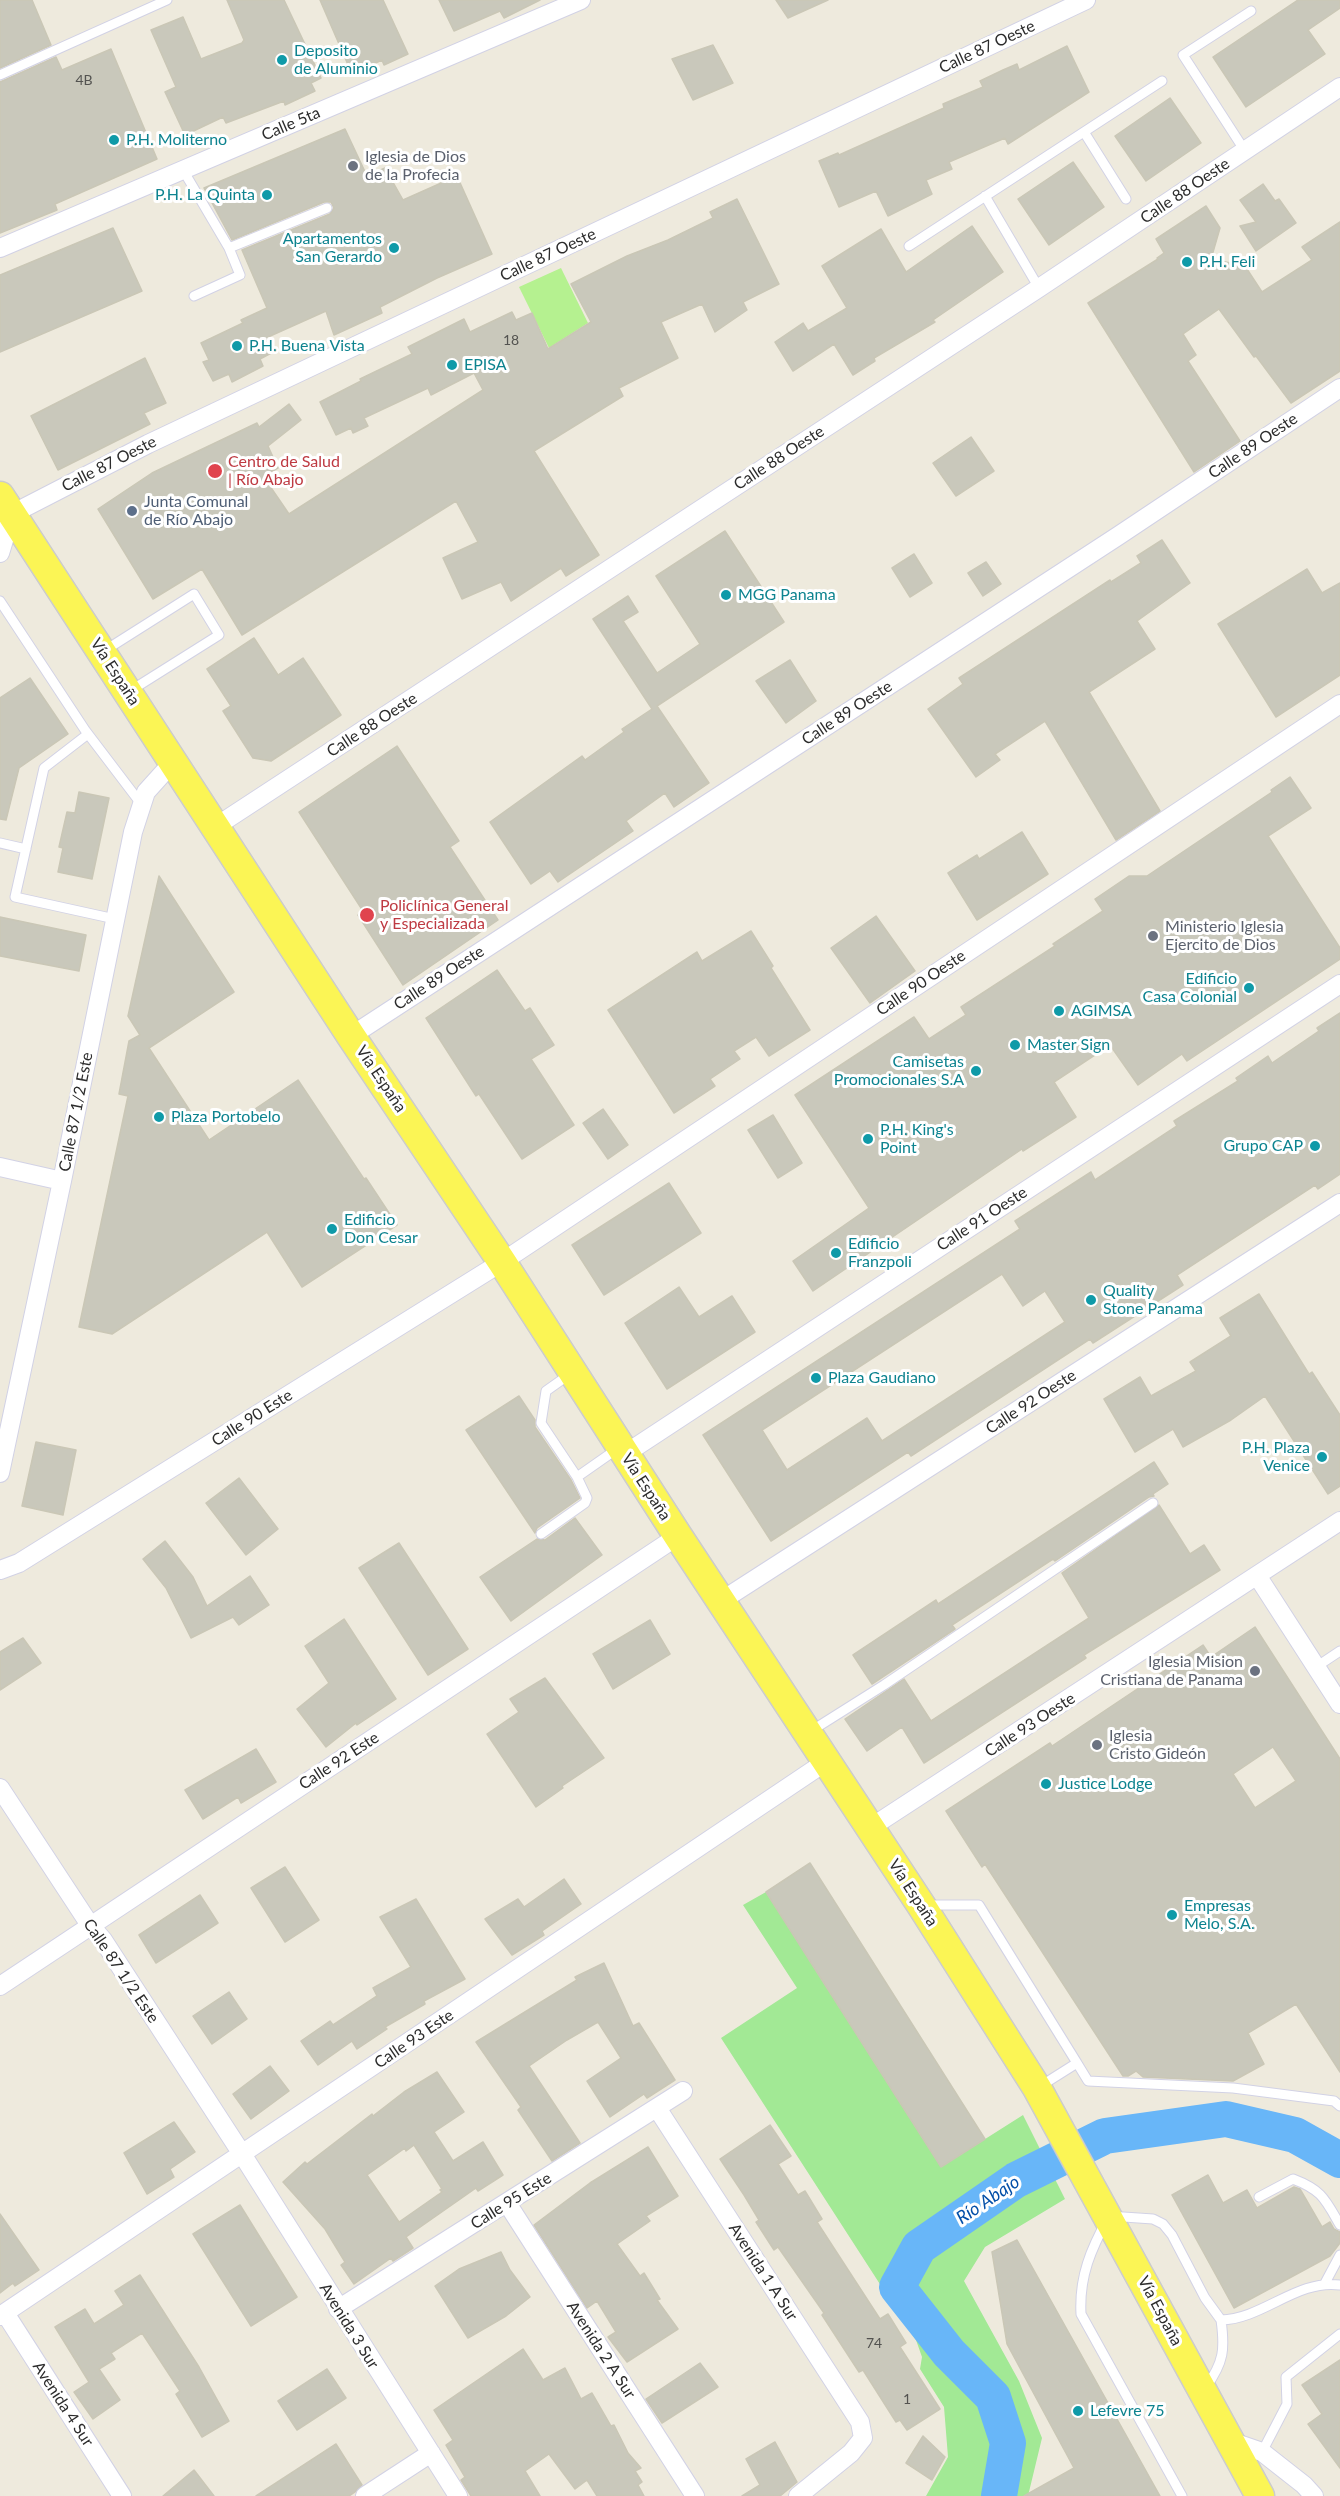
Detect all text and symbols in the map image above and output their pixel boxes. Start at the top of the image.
street label: Calle 87 Oeste [936,16,1038,78]
place label: Deposito de Aluminio [294,41,378,79]
marker: Deposito de Aluminio [275,53,289,67]
house number: 4B [75,72,93,88]
street label: Calle 5ta [259,103,323,145]
place label: P.H. Moliterno [126,130,227,150]
marker: P.H. Moliterno [107,133,121,147]
place label: Iglesia de Dios de la Profecia [365,147,466,185]
street label: Calle 88 Oeste [1137,154,1233,228]
marker: Iglesia de Dios de la Profecia [346,159,360,173]
place label: P.H. La Quinta [155,185,255,205]
marker: P.H. La Quinta [260,188,274,202]
street label: Calle 87 Oeste [497,224,599,286]
place label: Apartamentos San Gerardo [283,229,382,267]
marker: Apartamentos San Gerardo [387,241,401,255]
place label: P.H. Feli [1199,252,1255,272]
marker: P.H. Feli [1180,255,1194,269]
house number: 18 [503,332,519,348]
place label: P.H. Buena Vista [249,336,365,356]
marker: P.H. Buena Vista [230,339,244,353]
place label: EPISA [464,355,507,375]
marker: EPISA [445,358,459,372]
street label: Calle 89 Oeste [1205,409,1301,483]
street label: Calle 88 Oeste [730,422,828,494]
street label: Calle 87 Oeste [58,432,160,496]
place label: Centro de Salud | Río Abajo [228,452,340,490]
marker: Centro de Salud | Río Abajo [206,462,224,480]
place label: Junta Comunal de Río Abajo [144,492,248,530]
marker: Junta Comunal de Río Abajo [125,504,139,518]
place label: MGG Panama [738,585,836,605]
marker: MGG Panama [719,588,733,602]
street label: Vía España [86,635,144,709]
street label: Calle 89 Oeste [798,677,896,749]
street label: Calle 88 Oeste [323,689,421,761]
place label: Policlínica General y Especializada [380,896,508,934]
marker: Policlínica General y Especializada [358,906,376,924]
place label: Ministerio Iglesia Ejercito de Dios [1165,917,1284,955]
marker: Ministerio Iglesia Ejercito de Dios [1146,929,1160,943]
street label: Calle 89 Oeste [390,942,488,1014]
street label: Calle 90 Oeste [873,946,969,1020]
place label: Edificio Casa Colonial [1142,969,1237,1007]
marker: Edificio Casa Colonial [1242,981,1256,995]
place label: AGIMSA [1071,1001,1132,1021]
marker: AGIMSA [1052,1004,1066,1018]
place label: Master Sign [1027,1035,1110,1055]
marker: Master Sign [1008,1038,1022,1052]
street label: Vía España [352,1042,410,1116]
street label: Calle 87 1/2 Este [55,1051,97,1173]
place label: Camisetas Promocionales S.A [834,1052,964,1090]
marker: Camisetas Promocionales S.A [969,1064,983,1078]
place label: Plaza Portobelo [171,1107,281,1127]
marker: Plaza Portobelo [152,1110,166,1124]
place label: P.H. King's Point [880,1120,954,1158]
marker: P.H. King's Point [861,1132,875,1146]
place label: Grupo CAP [1223,1136,1303,1156]
marker: Grupo CAP [1308,1139,1322,1153]
street label: Calle 91 Oeste [933,1183,1031,1255]
place label: Edificio Don Cesar [344,1210,418,1248]
marker: Edificio Don Cesar [325,1222,339,1236]
place label: Edificio Franzpoli [848,1234,912,1272]
marker: Edificio Franzpoli [829,1246,843,1260]
place label: Quality Stone Panama [1103,1281,1203,1319]
marker: Quality Stone Panama [1084,1293,1098,1307]
street label: Calle 92 Oeste [982,1366,1080,1438]
place label: Plaza Gaudiano [828,1368,936,1388]
marker: Plaza Gaudiano [809,1371,823,1385]
street label: Calle 90 Este [208,1386,296,1450]
place label: P.H. Plaza Venice [1242,1438,1310,1476]
street label: Vía España [617,1450,675,1524]
marker: P.H. Plaza Venice [1315,1450,1329,1464]
place label: Iglesia Mision Cristiana de Panama [1100,1652,1243,1690]
marker: Iglesia Mision Cristiana de Panama [1248,1664,1262,1678]
street label: Calle 93 Oeste [981,1689,1079,1761]
place label: Iglesia Cristo Gideón [1109,1726,1206,1764]
street label: Calle 92 Este [295,1728,383,1794]
marker: Iglesia Cristo Gideón [1090,1738,1104,1752]
place label: Justice Lodge [1058,1774,1153,1794]
marker: Justice Lodge [1039,1777,1053,1791]
street label: Vía España [884,1856,942,1930]
place label: Empresas Melo, S.A. [1184,1896,1255,1934]
marker: Empresas Melo, S.A. [1165,1908,1179,1922]
street label: Calle 87 1/2 Este [79,1915,163,2027]
street label: Calle 93 Este [371,2005,457,2073]
street label: Calle 95 Este [467,2169,555,2233]
water label: Río Abajo [952,2171,1024,2229]
street label: Avenida 1 A Sur [724,2220,802,2324]
street label: Vía España [1134,2273,1186,2349]
street label: Avenida 3 Sur [315,2280,383,2372]
street label: Avenida 2 A Sur [562,2298,640,2402]
house number: 74 [866,2335,882,2351]
street label: Avenida 4 Sur [29,2358,97,2450]
house number: 1 [903,2391,911,2407]
place label: Lefevre 75 [1090,2401,1164,2421]
marker: Lefevre 75 [1071,2404,1085,2418]

